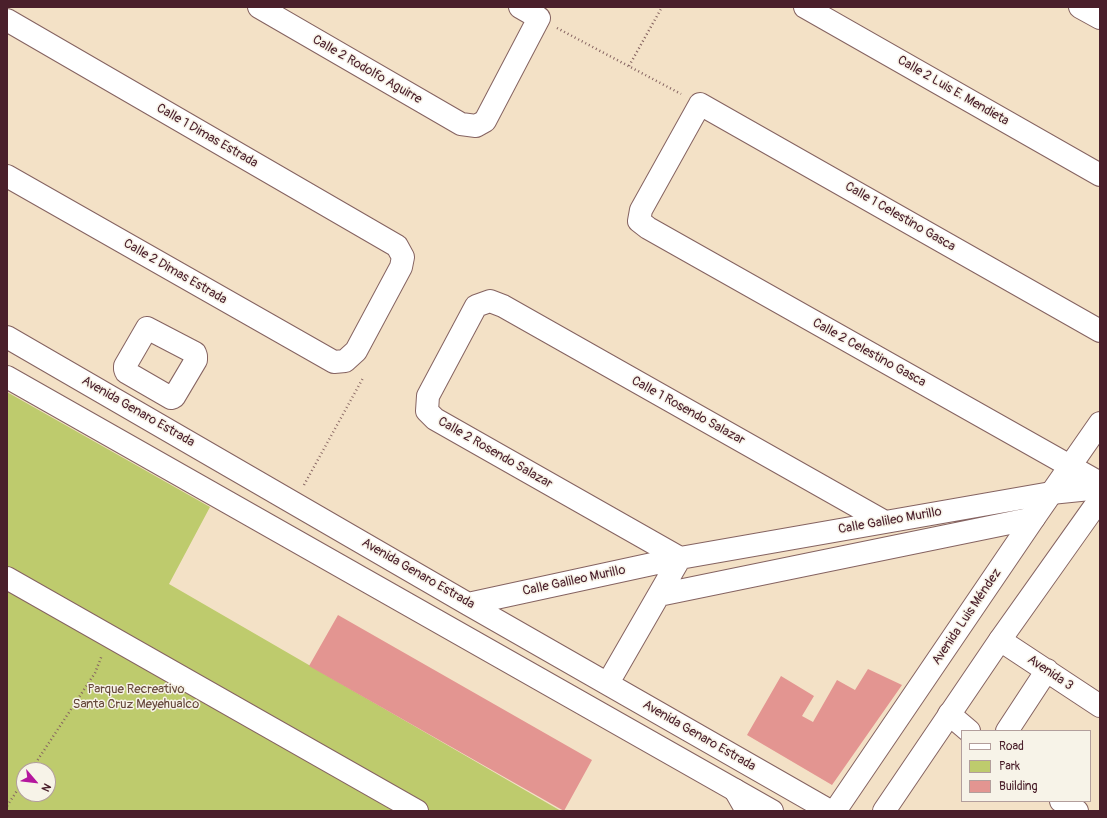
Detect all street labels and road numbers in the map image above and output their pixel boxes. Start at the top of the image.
street label: Calle 2 Rodolfo Aguirre [309,32,425,108]
street label: Calle 2 Luis E. Mendieta [895,53,1011,129]
street label: Calle 1 Dimas Estrada [153,101,261,171]
street label: Calle 1 Celestino Gasca [842,179,958,255]
street label: Calle 2 Dimas Estrada [120,236,230,308]
street label: Calle 2 Celestino Gasca [810,315,928,391]
street label: Avenida Genaro Estrada [79,373,197,451]
street label: Calle 1 Rosendo Salazar [629,373,747,449]
street label: Calle 2 Rosendo Salazar [435,414,555,492]
street label: Calle Galileo Murillo [837,504,943,538]
street label: Avenida Genaro Estrada [359,535,477,613]
street label: Calle Galileo Murillo [521,562,627,600]
street label: Avenida Luis Méndez [929,566,1005,668]
street label: Avenida 3 [1024,652,1076,694]
street label: Avenida Genaro Estrada [640,697,758,775]

